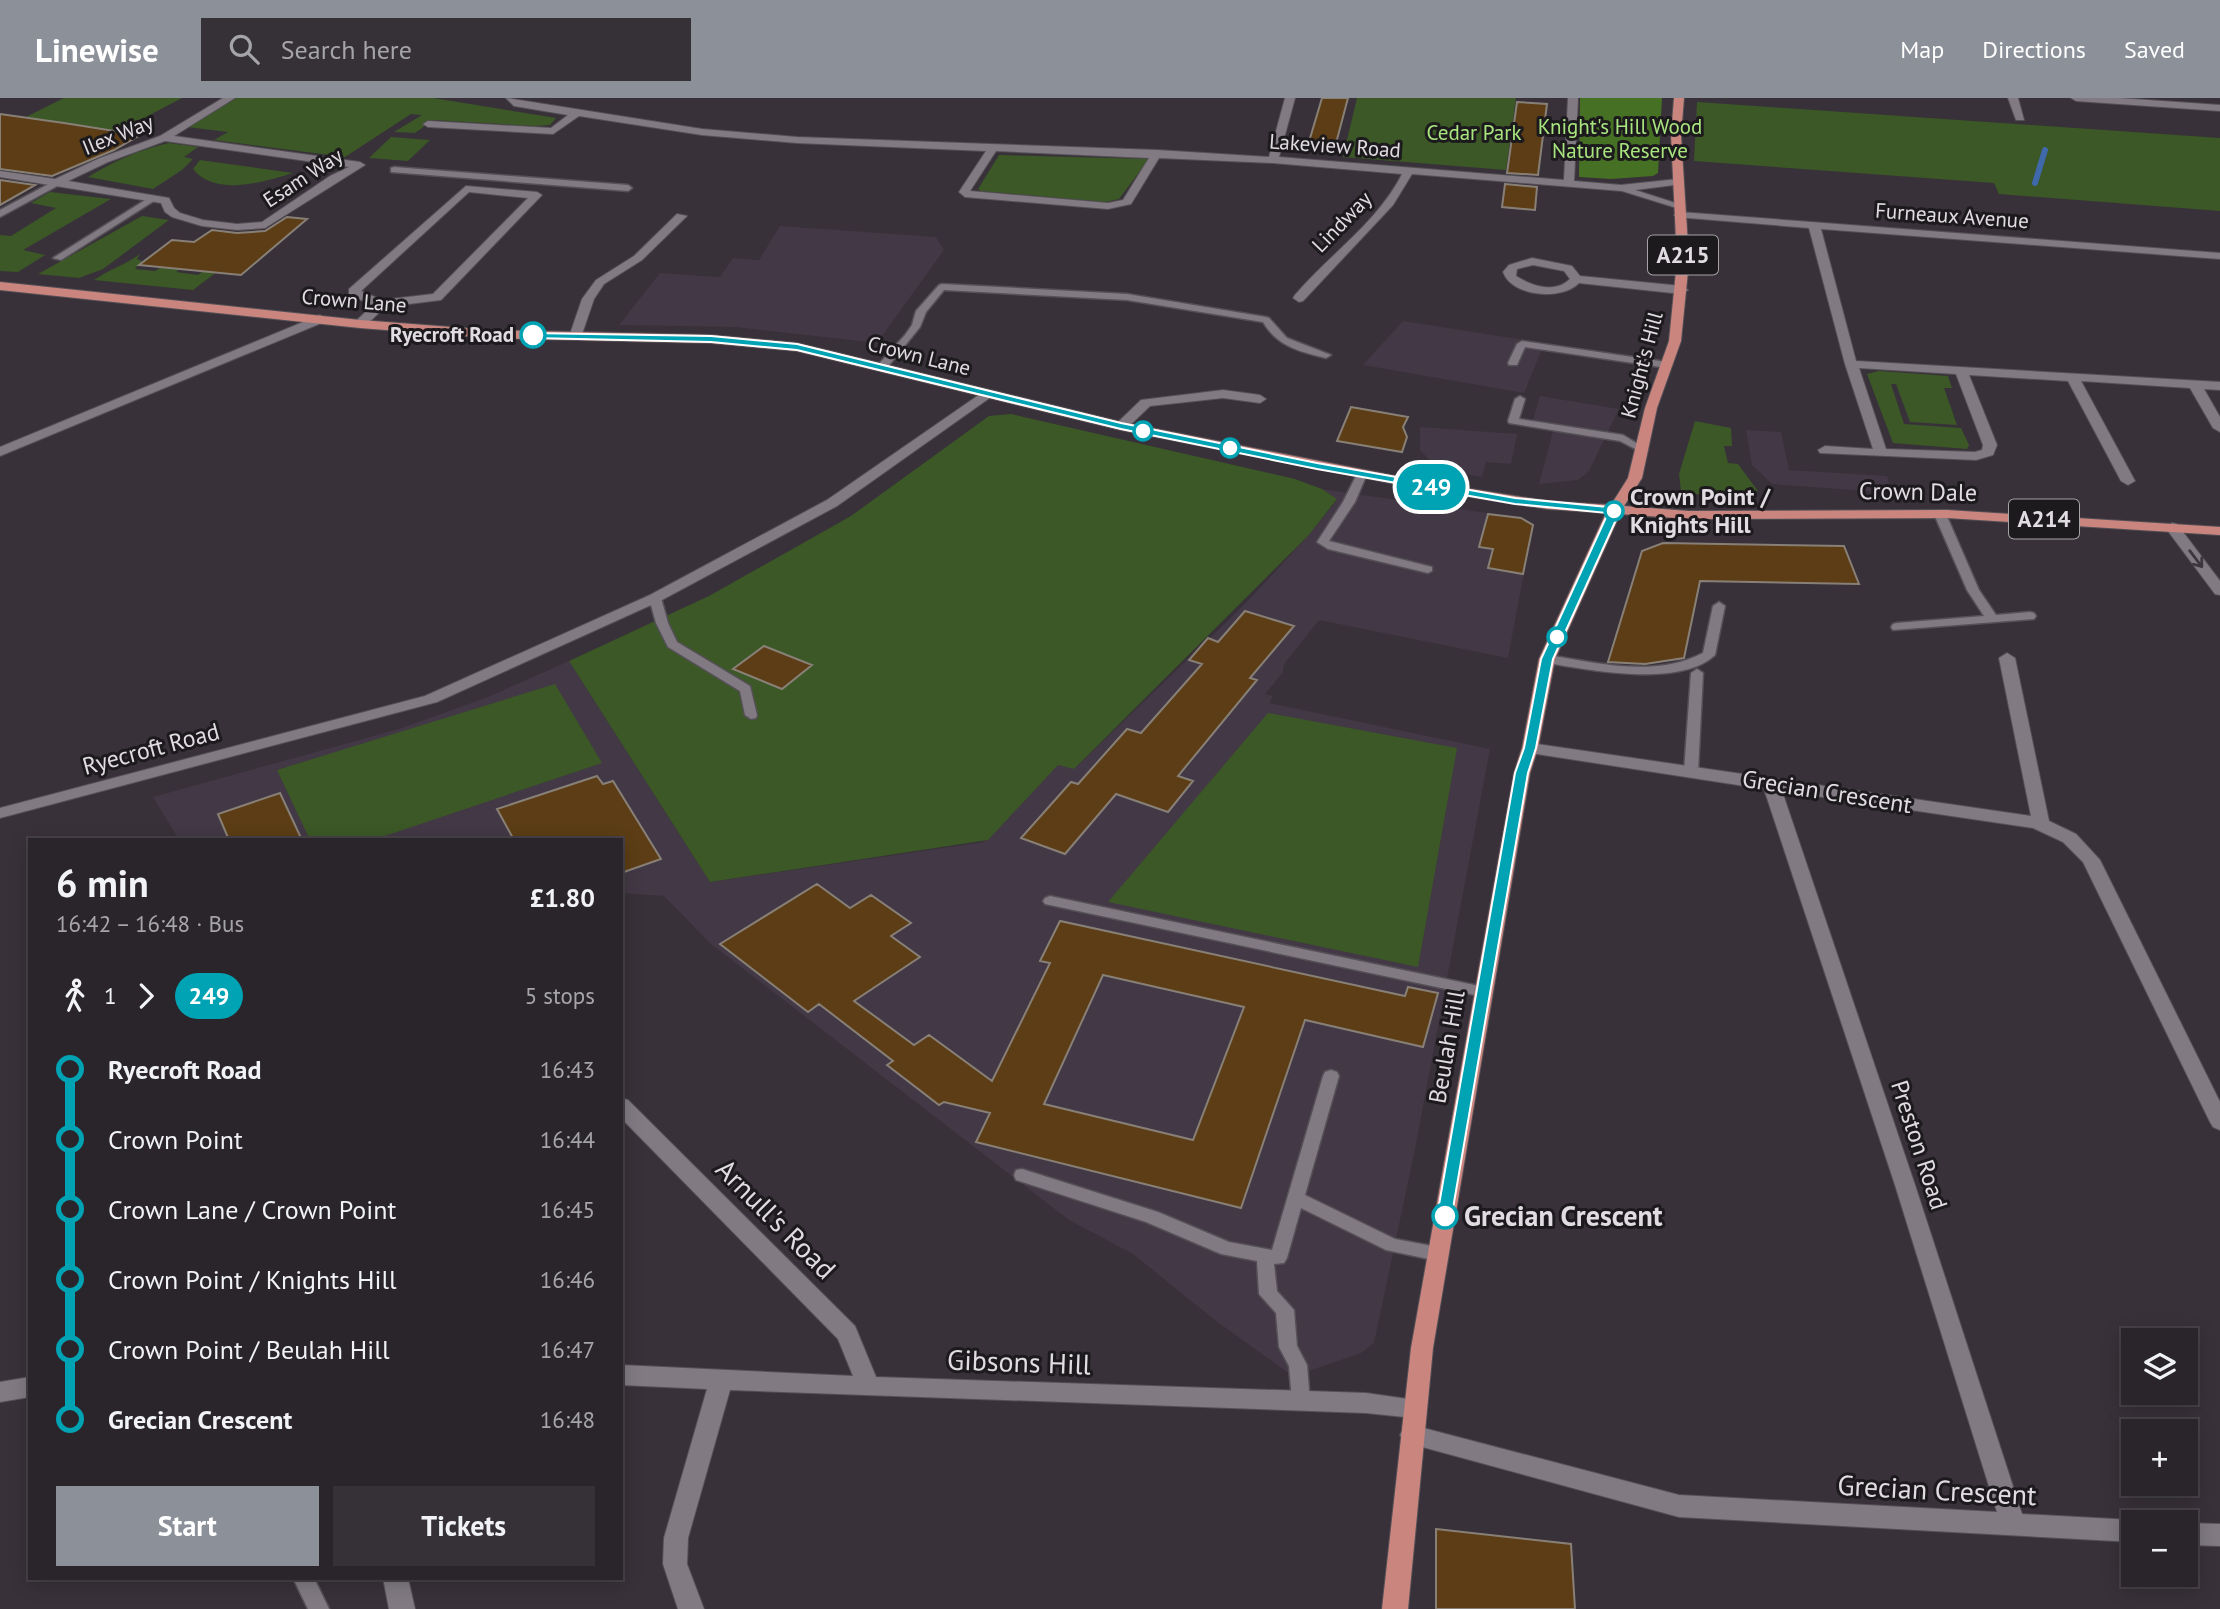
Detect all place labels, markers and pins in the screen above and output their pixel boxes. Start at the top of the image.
place label: Ryecroft Road [390,321,514,348]
marker: Ryecroft Road [520,322,546,348]
unlabelled marker [1133,421,1153,441]
unlabelled marker [1220,438,1240,458]
place label: Crown Point / Knights Hill [1630,481,1771,540]
marker: Crown Point / Knights Hill [1604,501,1624,521]
unlabelled marker [1547,627,1567,647]
place label: Grecian Crescent [1464,1197,1663,1234]
marker: Grecian Crescent [1432,1203,1458,1229]

